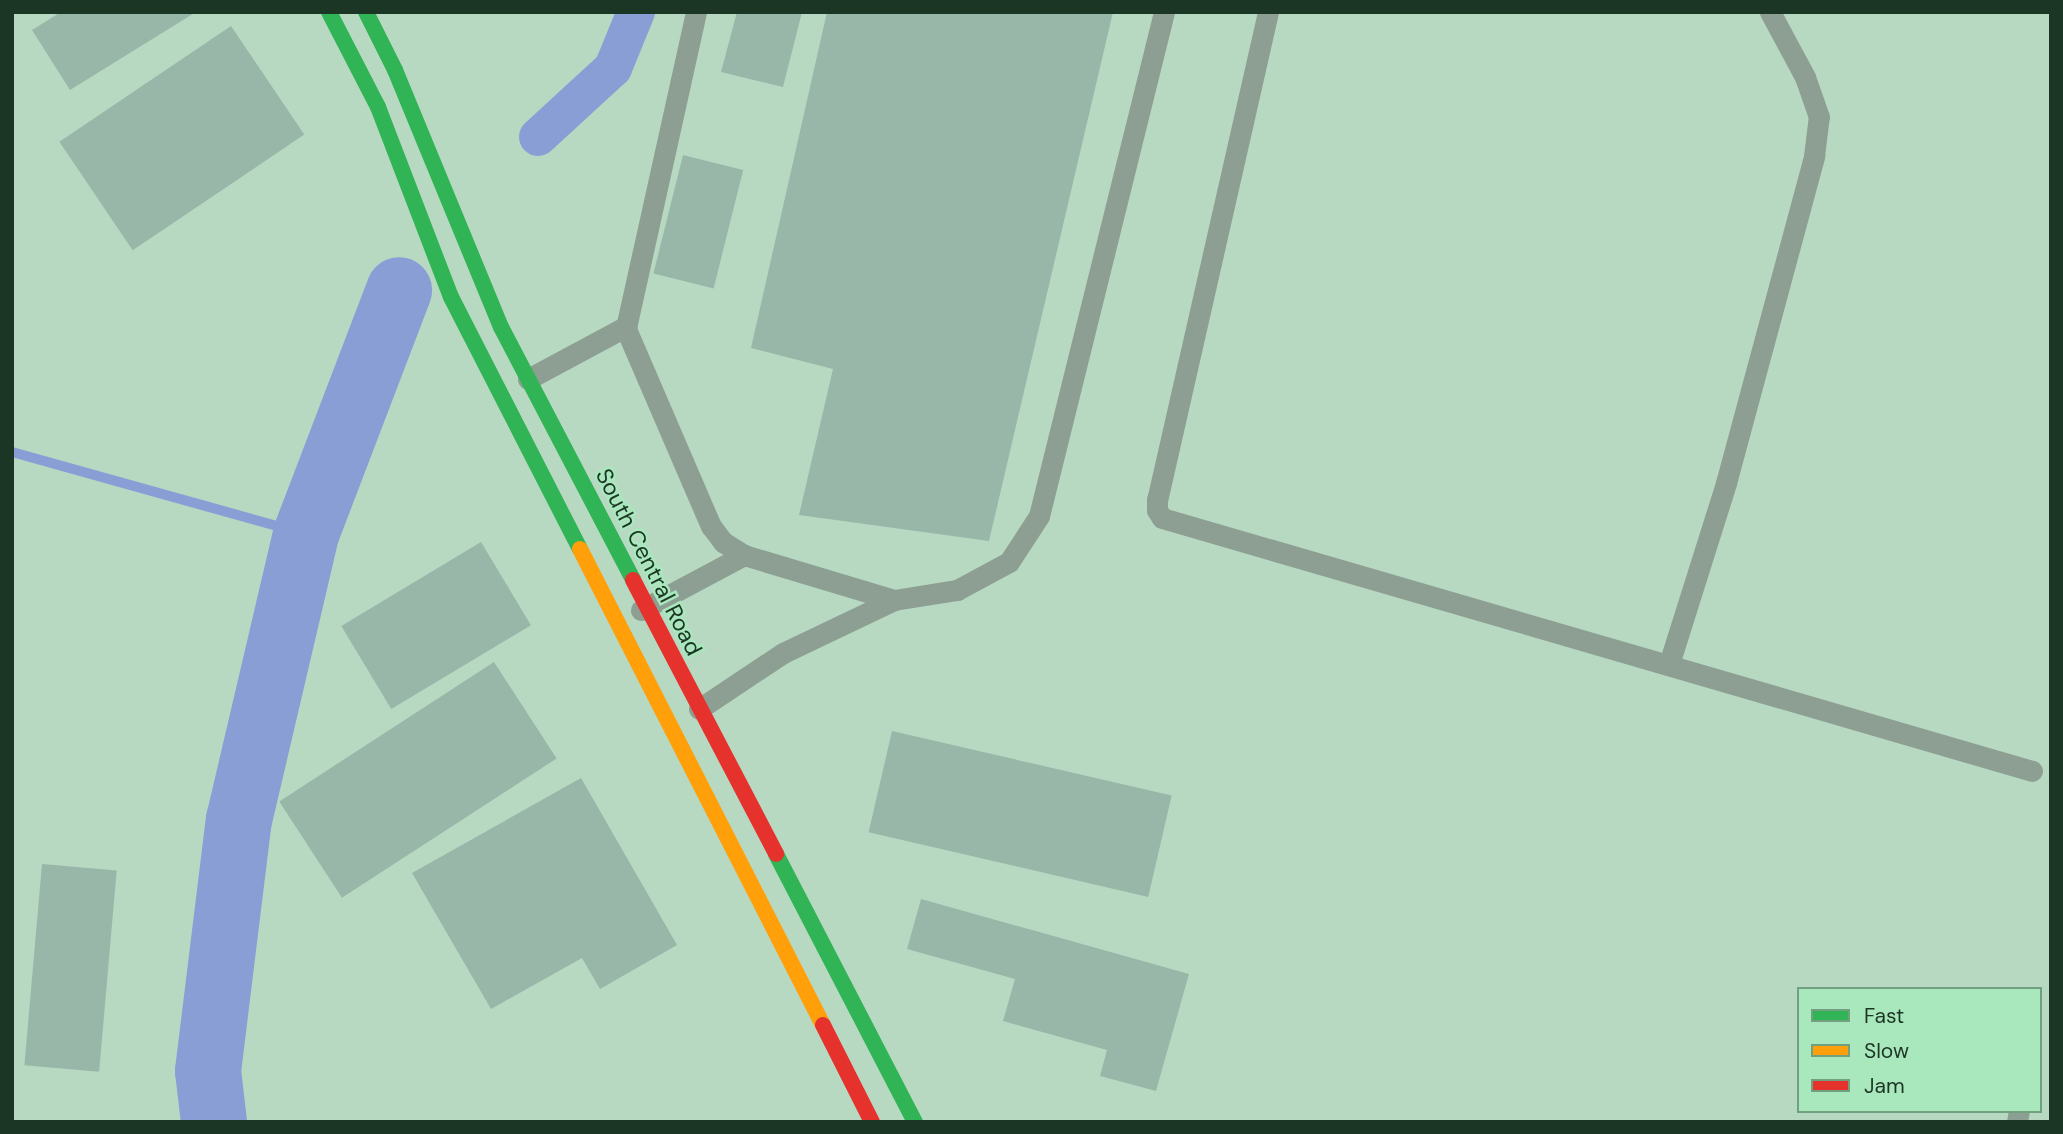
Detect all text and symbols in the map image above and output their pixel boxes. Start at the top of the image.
street label: South Central Road [590,464,708,660]
legend [1797,987,2042,1113]
text: Fast [1864,1002,1904,1030]
text: Slow [1864,1037,1909,1065]
text: Jam [1864,1072,1905,1100]

